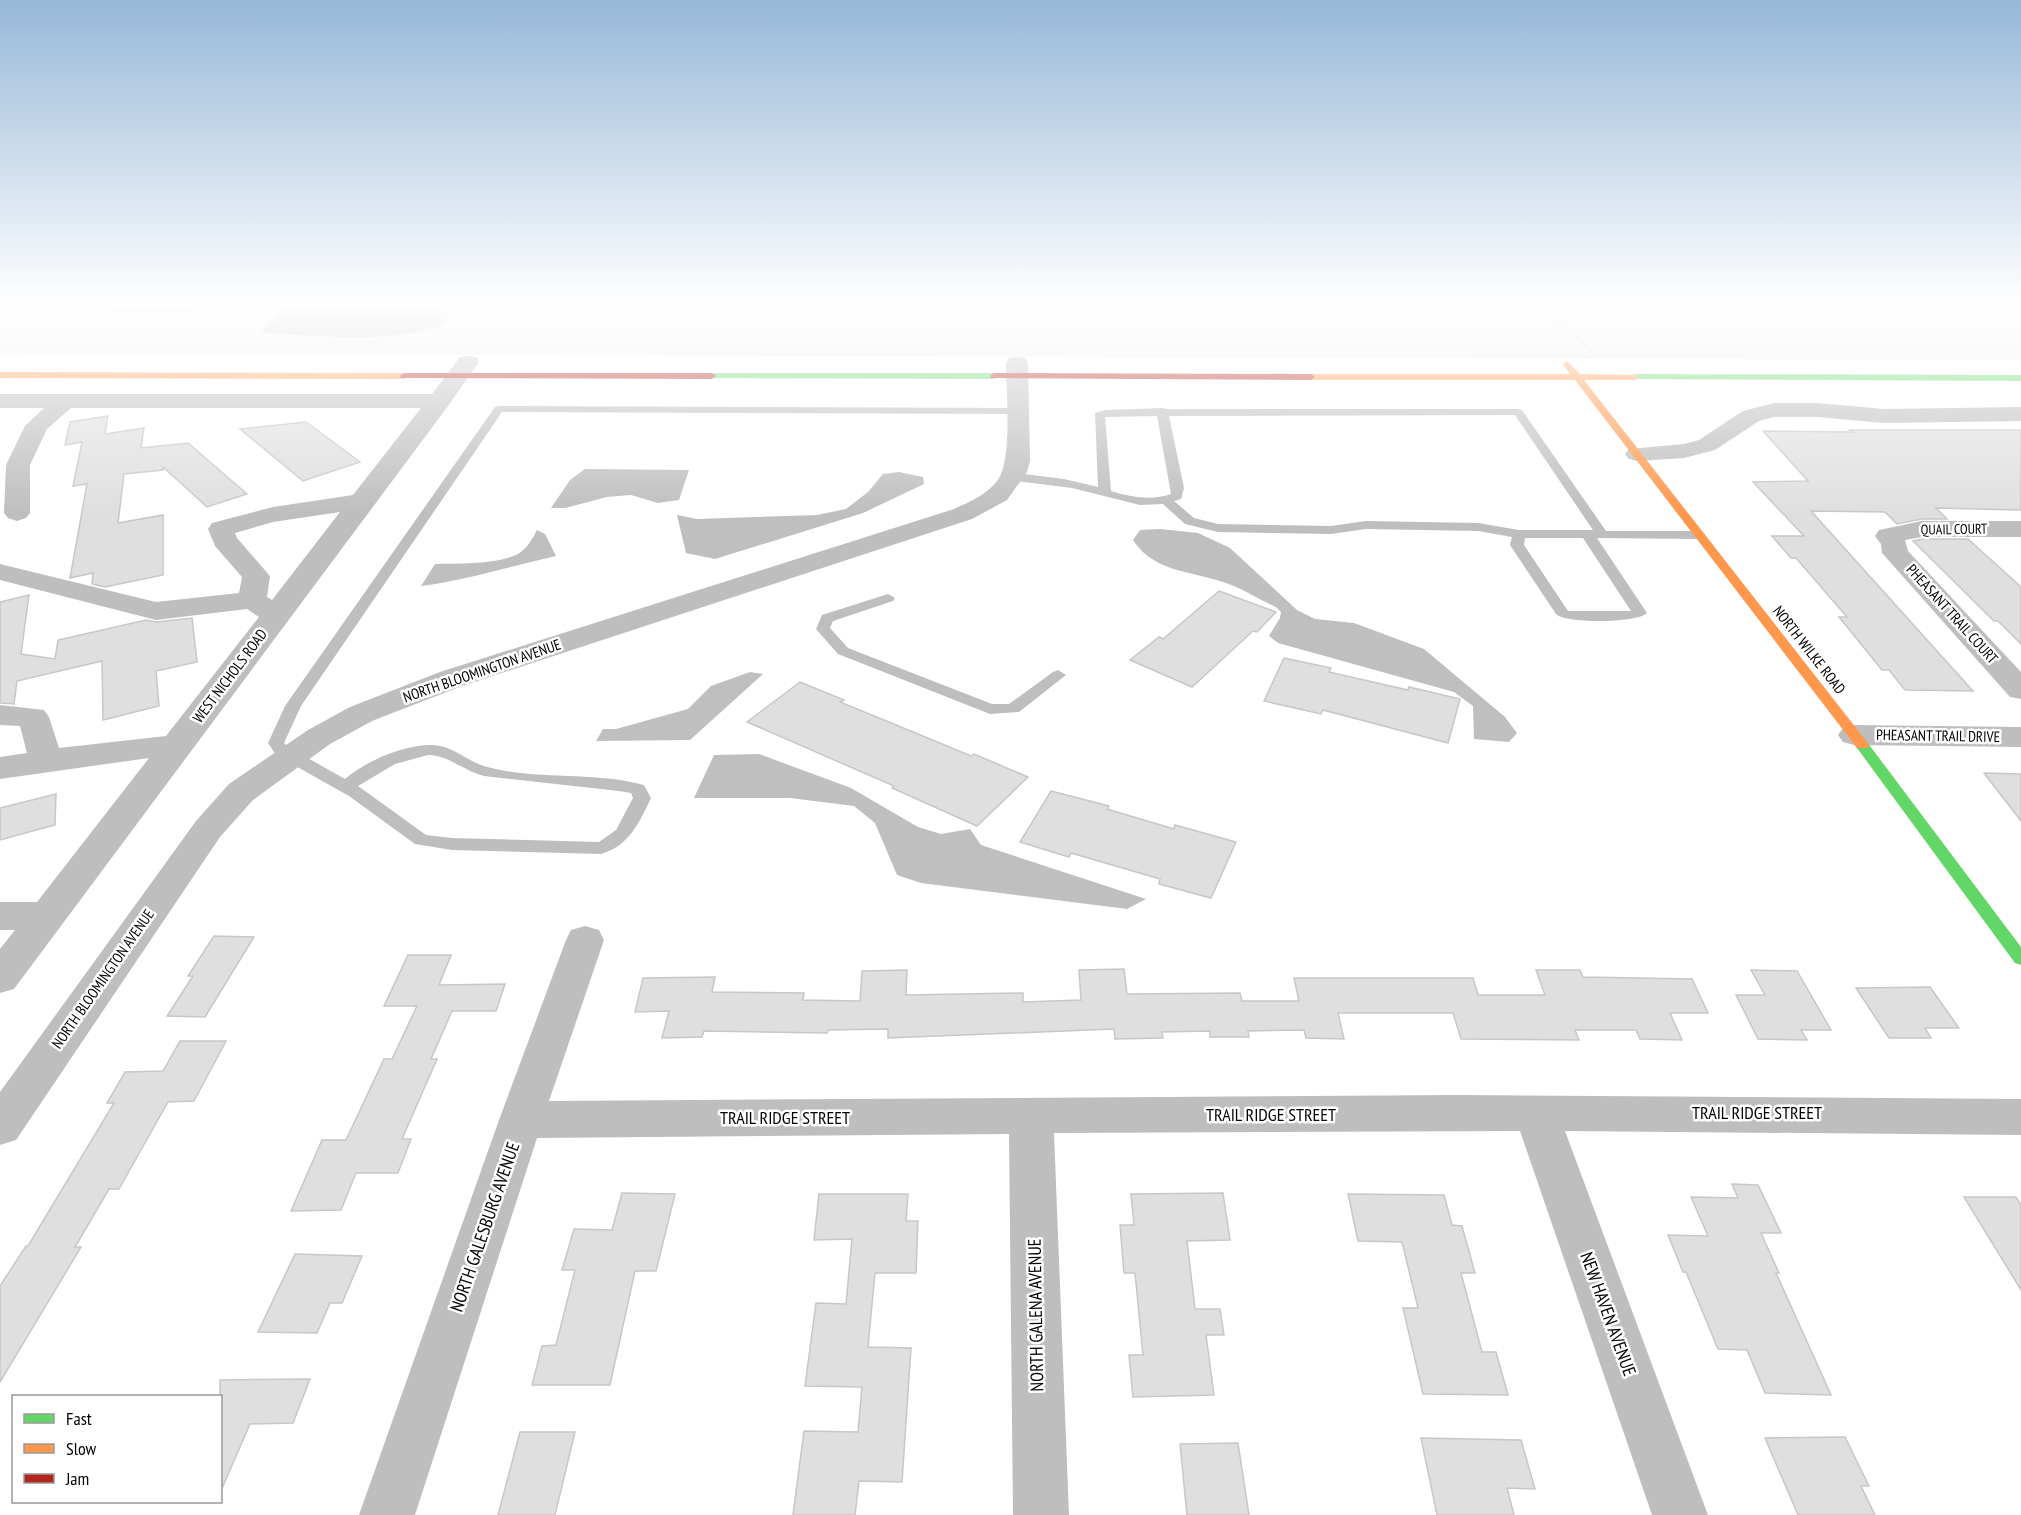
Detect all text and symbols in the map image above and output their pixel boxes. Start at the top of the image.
street label: QUAIL COURT [1921,519,1988,539]
street label: PHEASANT TRAIL COURT [1903,560,2002,668]
street label: NORTH WILKE ROAD [1769,602,1850,698]
street label: WEST NICHOLS ROAD [188,625,271,726]
street label: NORTH BLOOMINGTON AVENUE [400,635,563,706]
street label: PHEASANT TRAIL DRIVE [1876,725,2000,746]
street label: NORTH BLOOMINGTON AVENUE [47,905,158,1052]
street label: TRAIL RIDGE STREET [1692,1101,1822,1124]
street label: TRAIL RIDGE STREET [1206,1103,1336,1126]
street label: TRAIL RIDGE STREET [720,1106,850,1129]
street label: NORTH GALESBURG AVENUE [445,1139,524,1315]
street label: NORTH GALENA AVENUE [1023,1238,1048,1392]
street label: NEW HAVEN AVENUE [1575,1249,1642,1379]
legend [12,1395,222,1503]
text: Fast [66,1407,92,1430]
text: Slow [66,1437,97,1460]
text: Jam [65,1467,89,1490]

